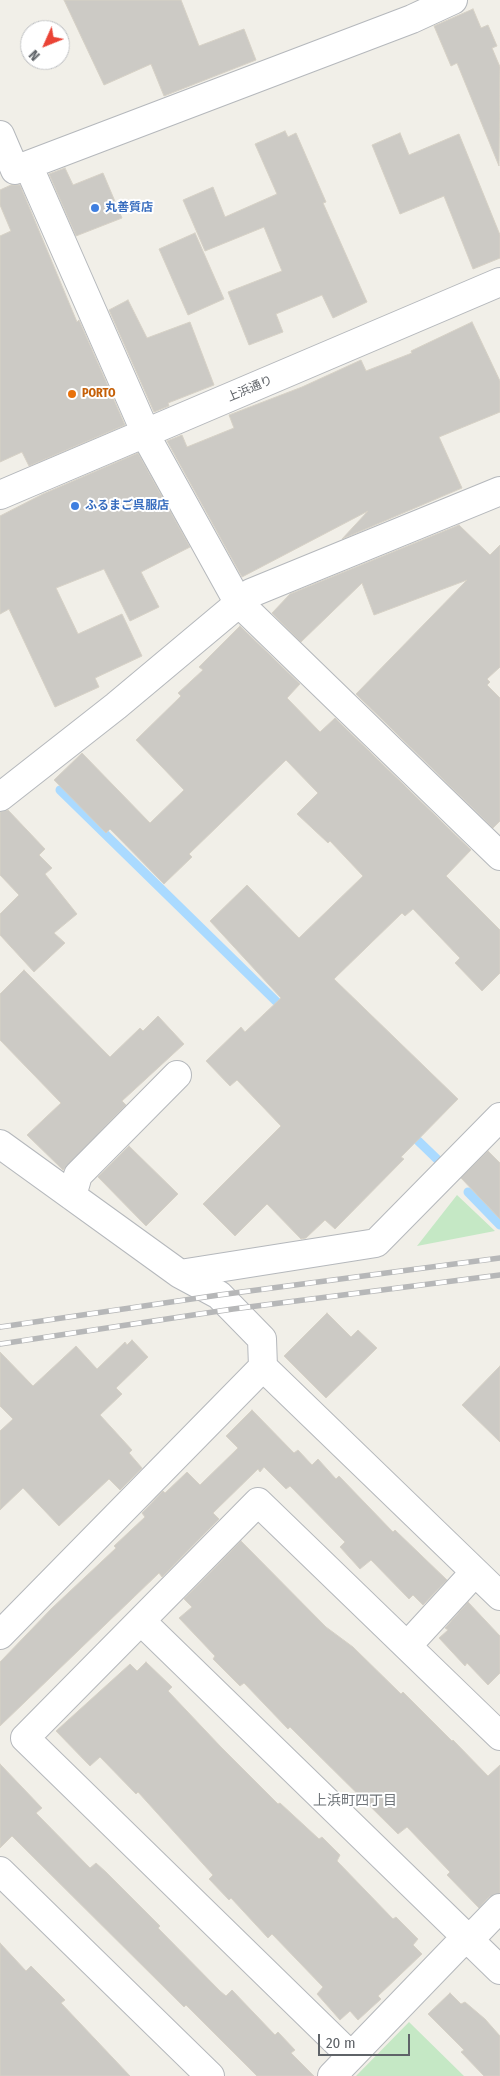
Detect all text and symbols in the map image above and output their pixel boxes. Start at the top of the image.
north arrow [20,20,70,70]
text: N [26,46,44,64]
place label: 丸善質店 [105,201,153,215]
marker: 丸善質店 [89,202,101,214]
street label: 上浜通り [225,373,275,405]
place label: PORTO [82,387,116,401]
marker: PORTO [66,388,78,400]
place label: ふるまご呉服店 [85,499,169,513]
marker: ふるまご呉服店 [69,500,81,512]
district label: 上浜町四丁目 [313,1793,397,1809]
scale bar [320,2024,412,2056]
text: 20 m [326,2034,356,2052]

